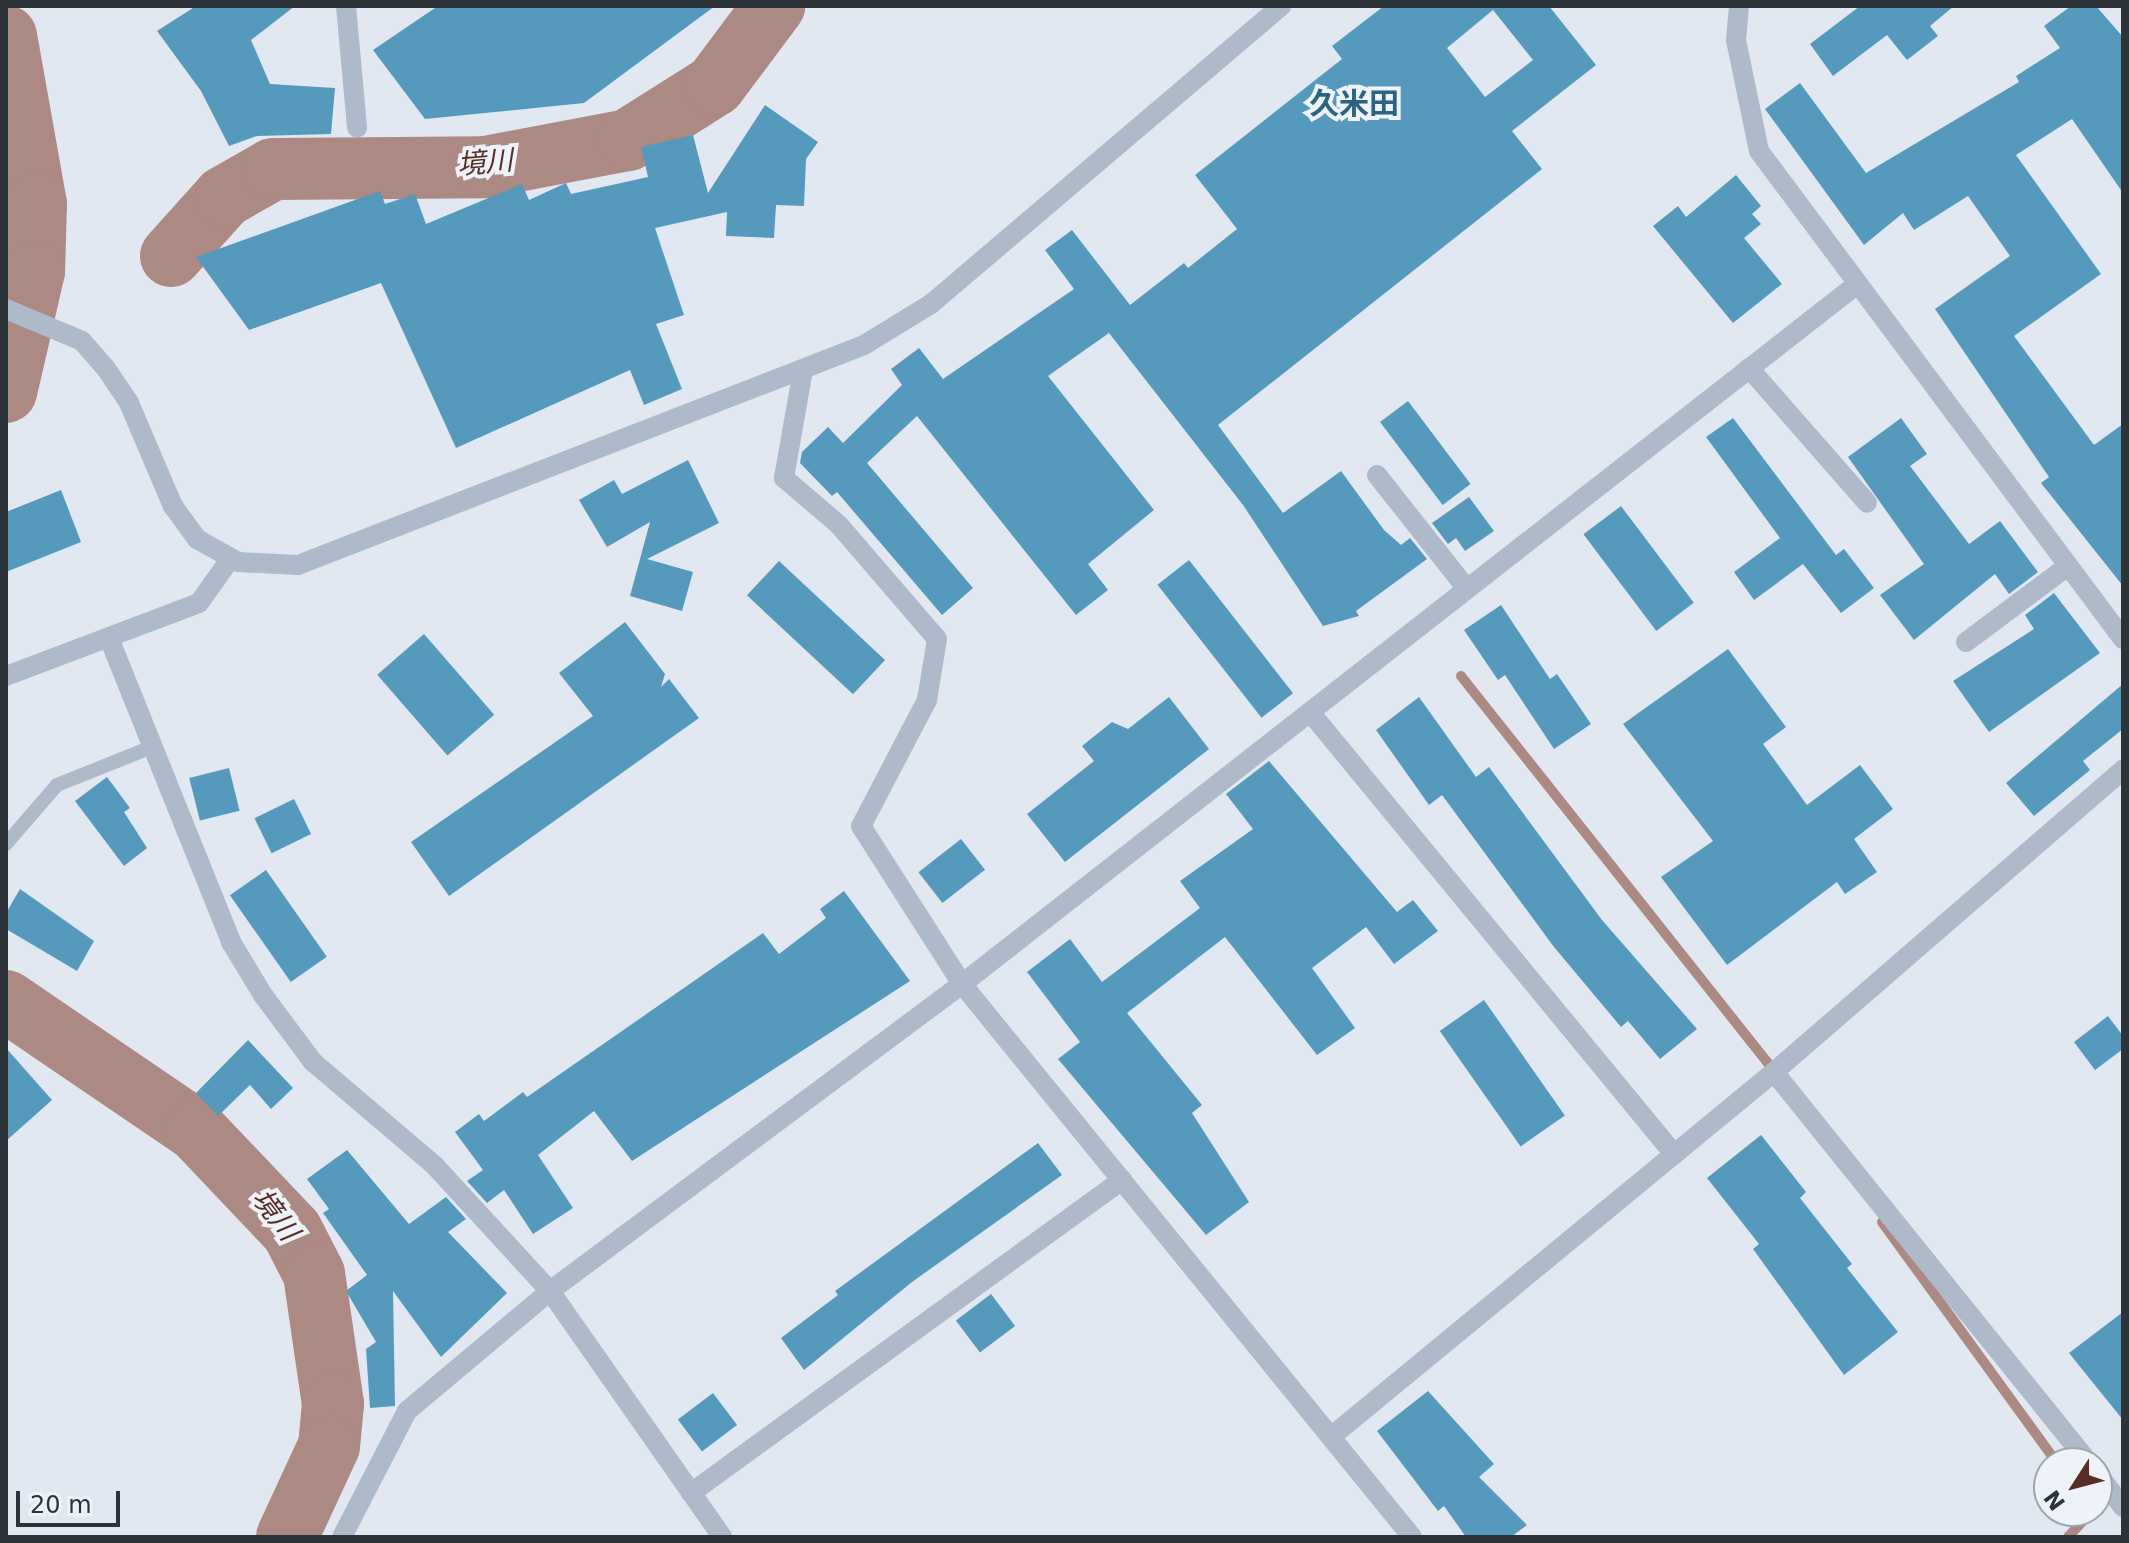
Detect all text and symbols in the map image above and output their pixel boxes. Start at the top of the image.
district label: 久米田 [1309,86,1399,122]
water label: 境川 [456,144,514,182]
water label: 境川 [245,1183,305,1247]
north arrow [2033,1447,2113,1527]
scale bar [20,1475,124,1525]
text: N [2039,1485,2070,1515]
text: 20 m [30,1491,92,1519]

